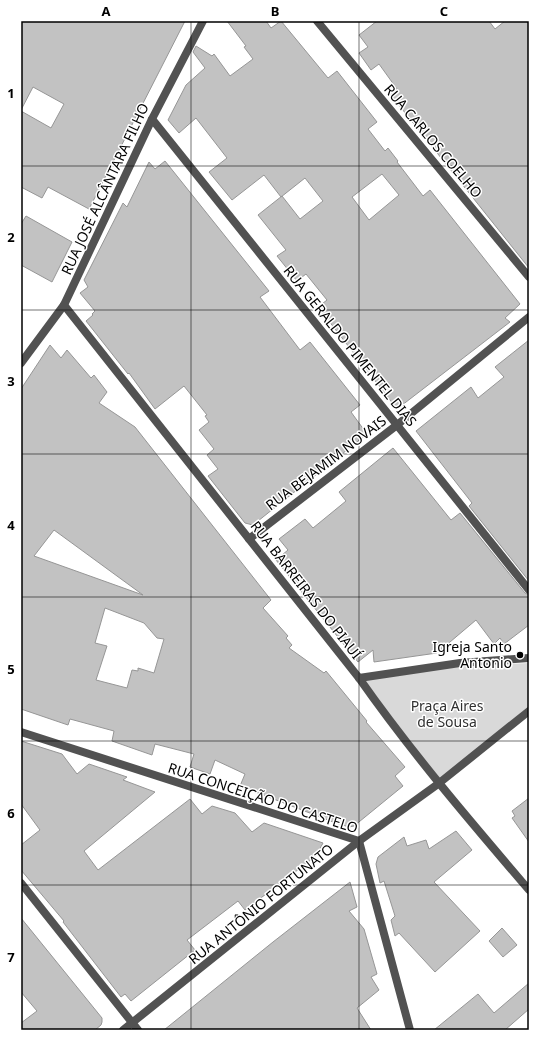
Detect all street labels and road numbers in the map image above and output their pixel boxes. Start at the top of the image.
street label: RUA CARLOS COELHO [380,80,487,202]
street label: RUA JOSÉ ALCÂNTARA FILHO [56,100,153,278]
street label: RUA GERALDO PIMENTEL DIAS [280,261,421,430]
street label: RUA BEJAMIM NOVAIS [262,411,390,514]
street label: RUA BARREIRAS DO PIAUÍ [246,517,366,663]
street label: RUA CONCEIÇÃO DO CASTELO [166,758,361,837]
street label: RUA ANTÔNIO FORTUNATO [184,839,337,968]

